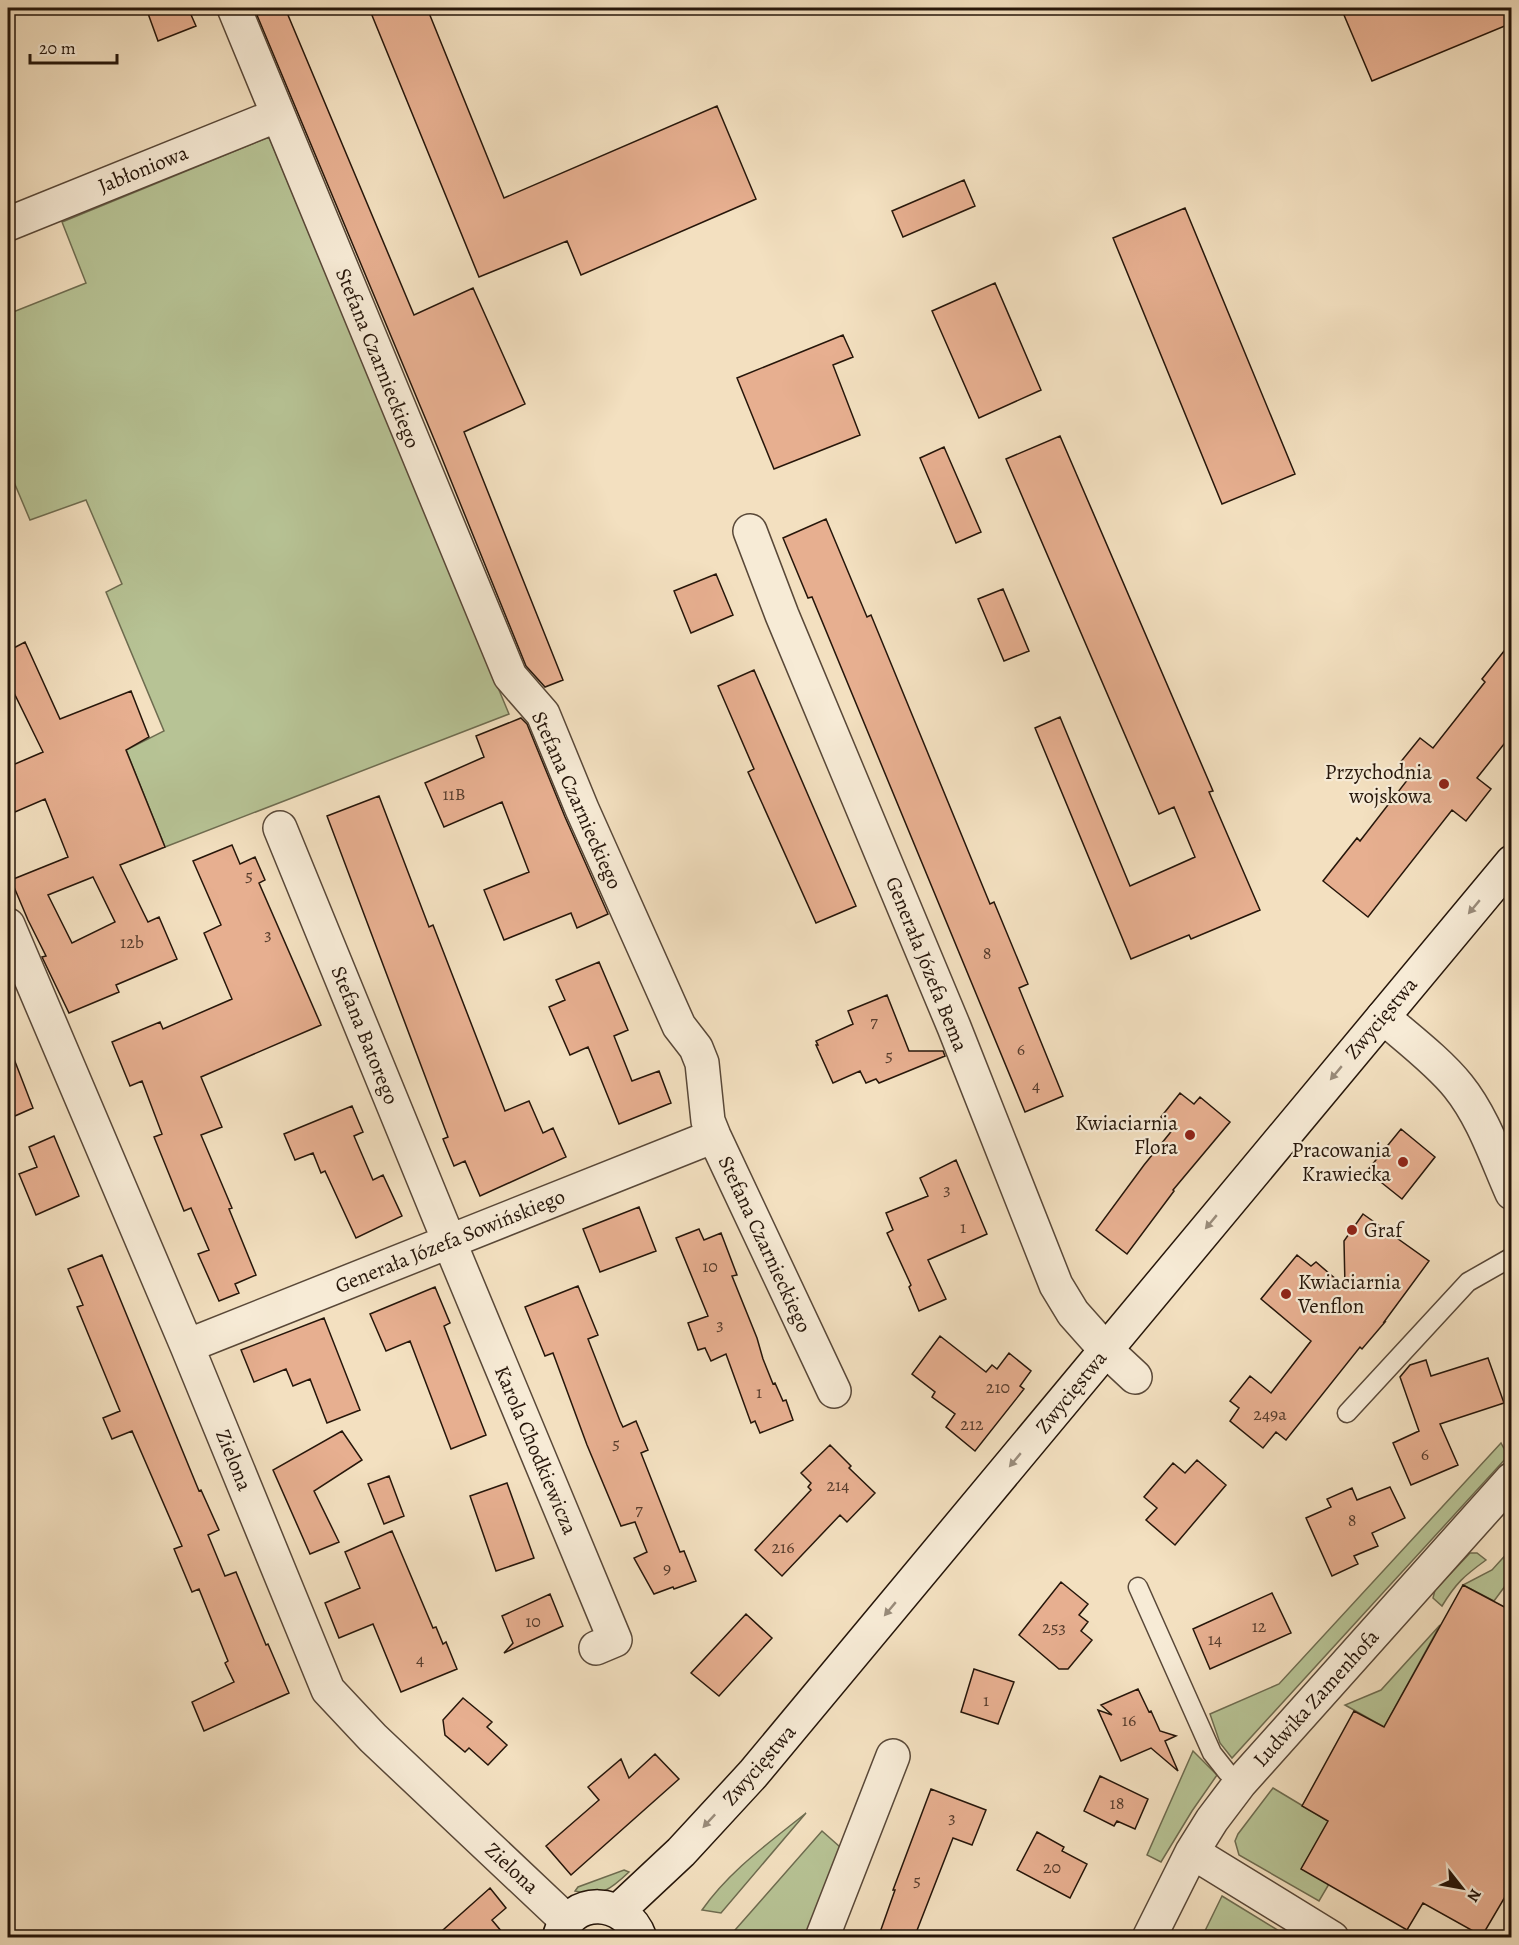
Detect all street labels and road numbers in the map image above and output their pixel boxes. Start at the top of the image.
street label: Jabłoniowa [94,138,192,200]
street label: Stefana Czarnieckiego [329,264,427,452]
street label: Stefana Czarnieckiego [525,707,629,893]
street label: Generała Józefa Bema [879,872,975,1056]
street label: Stefana Batorego [324,962,406,1108]
street label: Zwycięstwa [1338,971,1424,1065]
street label: Stefana Czarnieckiego [712,1151,818,1337]
street label: Generała Józefa Sowińskiego [331,1182,569,1300]
street label: Zwycięstwa [1029,1344,1113,1439]
street label: Karola Chodkiewicza [488,1361,584,1539]
street label: Zielona [209,1425,259,1495]
street label: Ludwika Zamenhofa [1247,1623,1386,1773]
street label: Zwycięstwa [716,1718,802,1812]
street label: Zielona [479,1836,545,1900]

